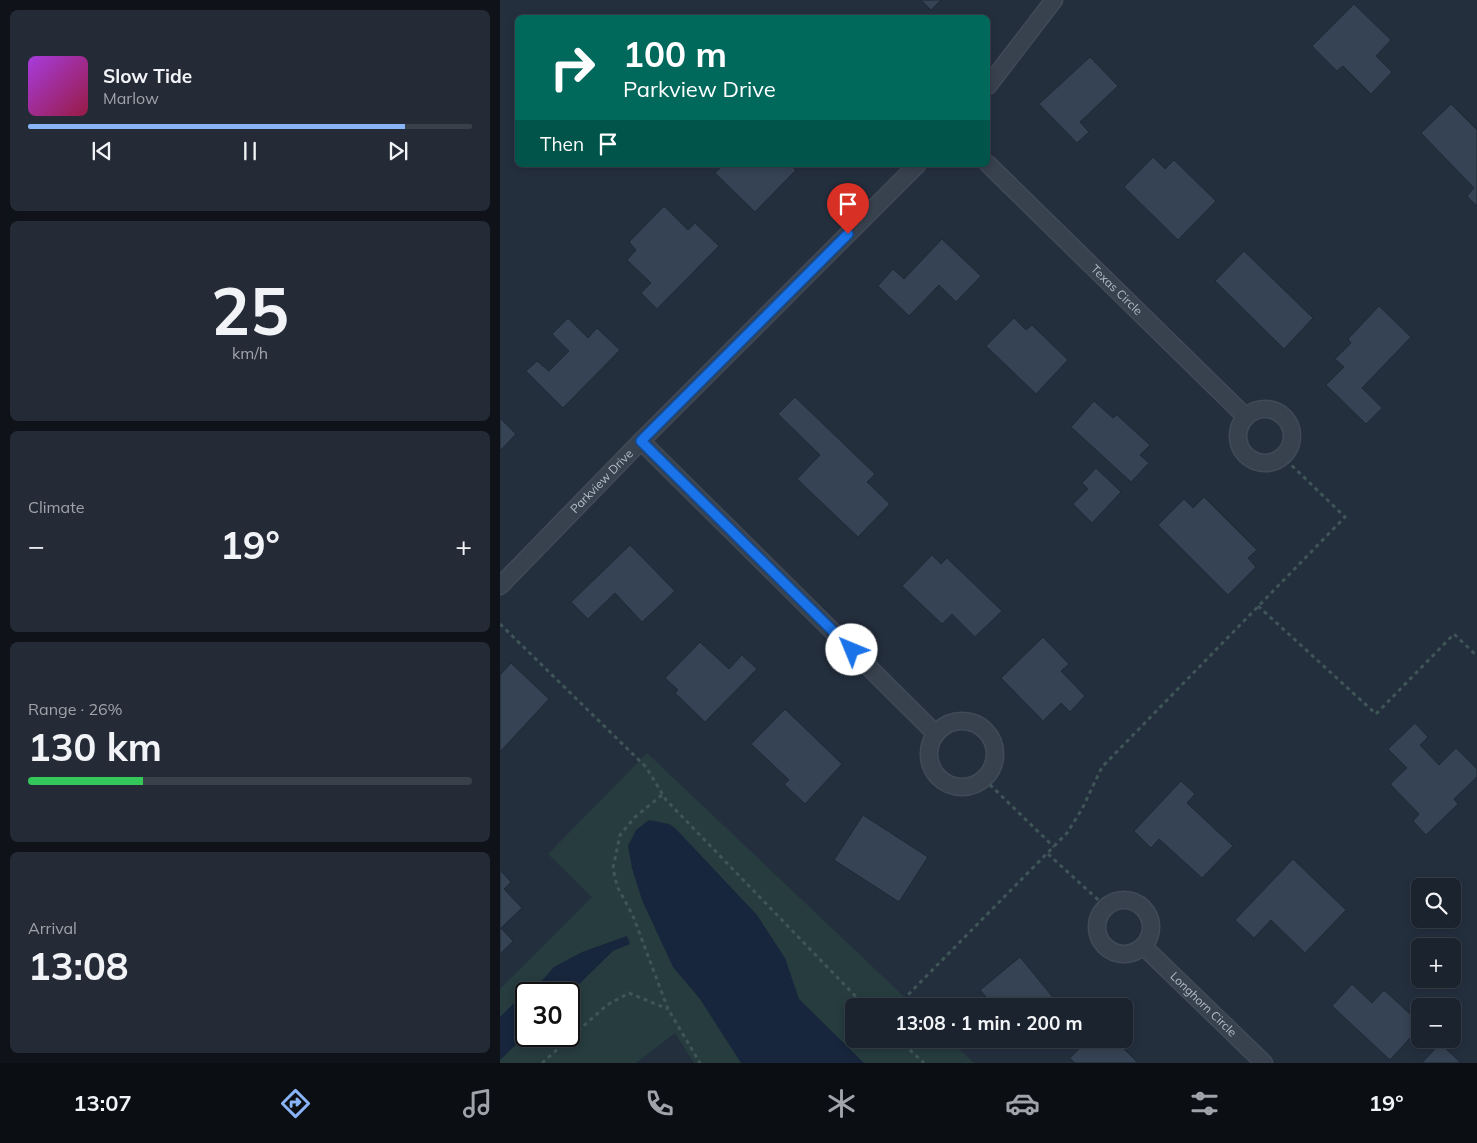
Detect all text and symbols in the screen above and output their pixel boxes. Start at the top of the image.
text: 100 m [623,32,727,76]
icon: right [540,35,605,100]
text: Slow Tide [103,64,192,88]
text: Parkview Drive [623,75,776,103]
text: Marlow [103,88,159,108]
icon: arrive [594,130,622,158]
text: Then [540,132,584,156]
icon: previous [88,137,116,165]
icon: pause [236,137,264,165]
icon: next [384,137,412,165]
pin [827,183,869,234]
icon: arrive [834,190,862,218]
street label: Texas Circle [1088,261,1146,318]
text: 25 [211,270,289,351]
text: km/h [232,343,268,363]
street label: Parkview Drive [567,446,636,516]
text: Climate [28,497,84,517]
text: 19° [220,521,280,569]
text: − [28,528,45,563]
text: + [455,528,472,563]
position arrow [825,623,877,675]
text: Range · 26% [28,699,123,719]
text: 130 km [28,723,162,771]
map controls [1411,878,1461,1048]
button: search [1411,878,1461,928]
text: Arrival [28,918,77,938]
button: + [1411,938,1461,988]
text: 13:08 [28,942,129,990]
street label: Longhorn Circle [1167,968,1240,1040]
speed limit sign: 30 [515,982,580,1047]
button: − [1411,998,1461,1048]
text: 13:08 · 1 min · 200 m [895,1011,1083,1035]
icon: directions [278,1086,313,1121]
icon: music [460,1086,495,1121]
icon: phone [642,1086,677,1121]
icon: climate [824,1086,859,1121]
icon: car [1005,1086,1040,1121]
icon: filters [1187,1086,1222,1121]
text: 13:07 [73,1089,132,1117]
text: 19° [1369,1089,1404,1117]

